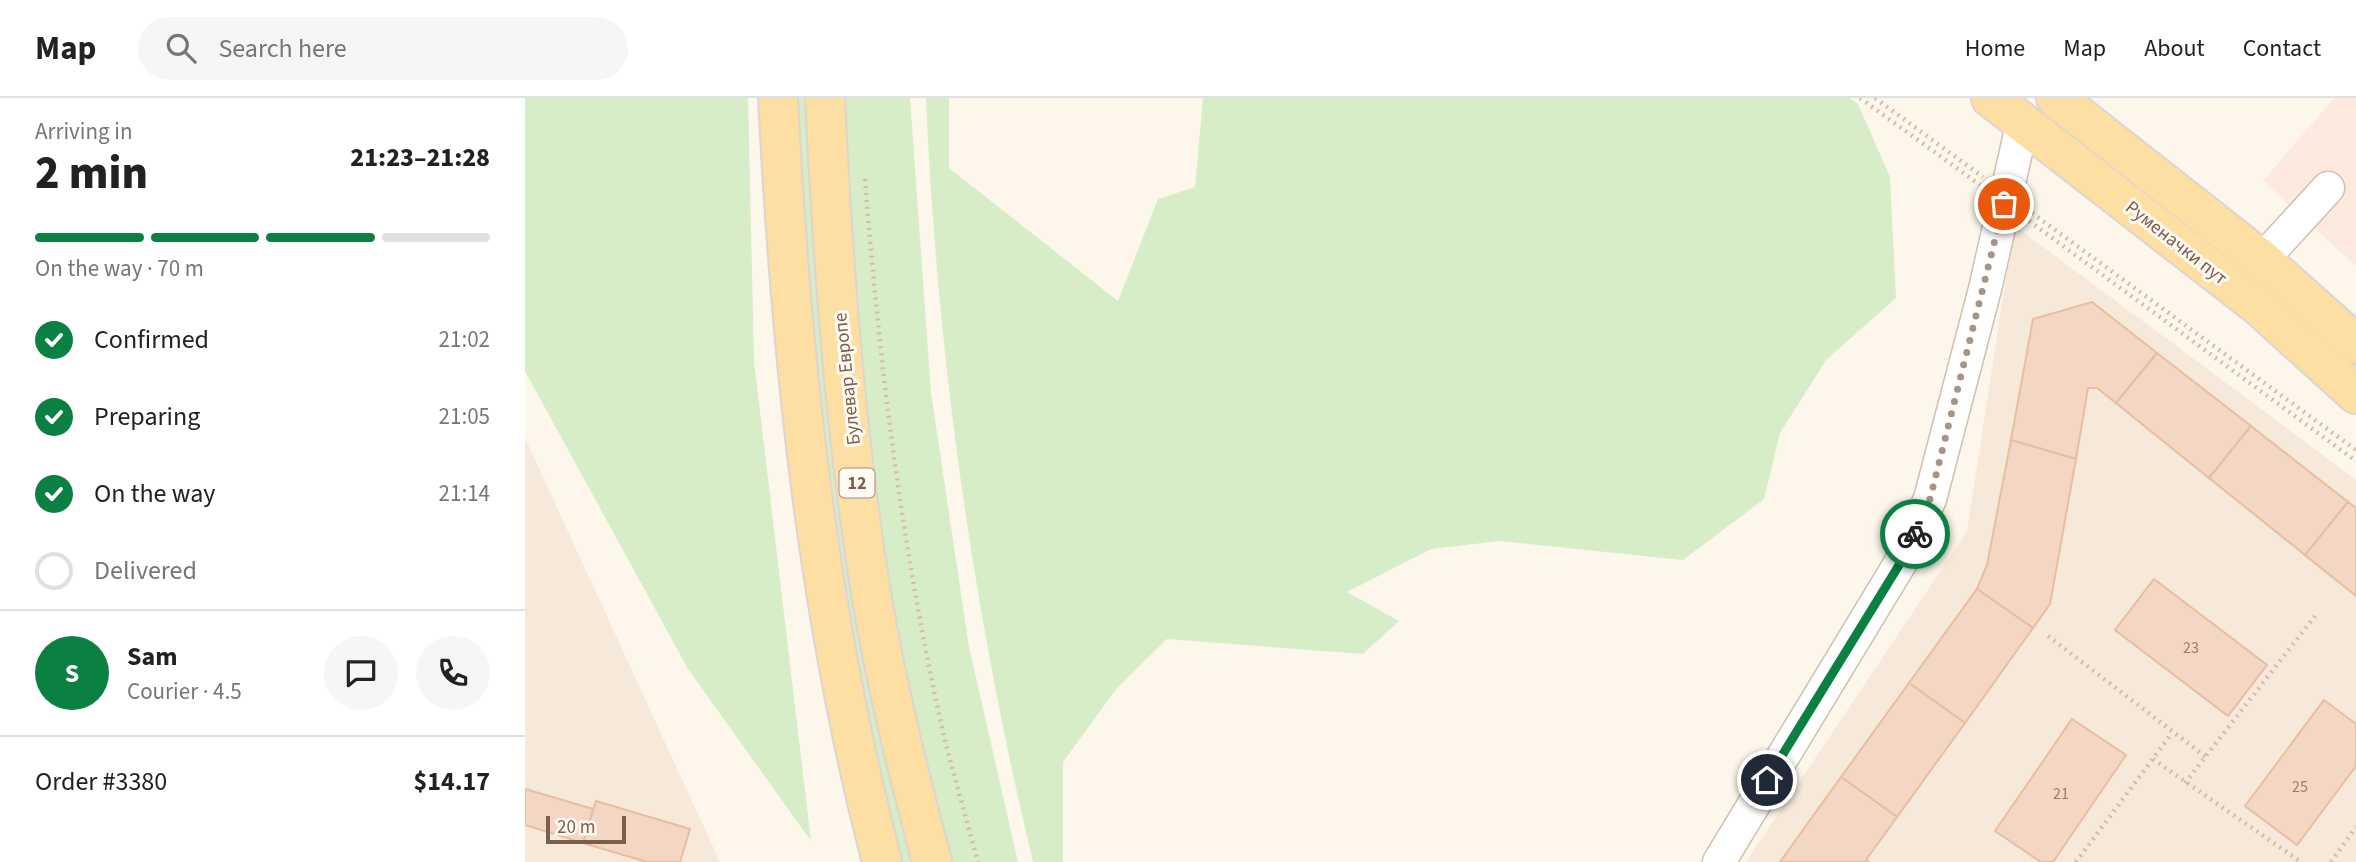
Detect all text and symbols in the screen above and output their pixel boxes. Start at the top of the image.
search box [138,17,628,80]
text: Map [35,25,96,72]
icon: search [162,29,200,67]
text: Search here [218,30,347,67]
text: Home [1965,31,2025,66]
text: Map [2063,31,2106,66]
text: About [2144,31,2205,66]
text: Contact [2243,31,2321,66]
text: Arriving in [35,115,133,148]
text: 21:23–21:28 [350,139,490,176]
text: 2 min [35,141,148,206]
pin [1974,174,2034,234]
icon: bag [1985,185,2023,223]
street label: Руменачки пут [2119,195,2233,292]
text: On the way · 70 m [35,252,204,285]
street label: Булевар Европе [827,311,868,446]
icon: check [35,321,73,359]
text: Confirmed [94,321,209,358]
text: 21:02 [439,323,490,356]
icon: check [35,398,73,436]
text: Preparing [94,398,200,435]
text: 21:05 [439,400,490,433]
road number: 12 [839,468,875,498]
icon: check [35,475,73,513]
text: On the way [94,475,215,512]
text: 21:14 [439,477,490,510]
courier [1880,499,1950,569]
icon: bike [1896,515,1934,553]
text: Delivered [94,552,197,589]
button: chat [324,636,398,710]
button: phone [416,636,490,710]
house number: 23 [2183,637,2199,659]
text: Sam [127,638,177,675]
text: S [65,655,79,692]
text: Courier · 4.5 [127,675,242,708]
pin [1737,750,1797,810]
icon: home [1748,761,1786,799]
text: Order #3380 [35,763,167,800]
text: $14.17 [414,763,490,800]
house number: 25 [2292,776,2308,798]
house number: 21 [2053,783,2069,805]
scale bar [546,813,627,845]
text: 20 m [557,814,595,841]

